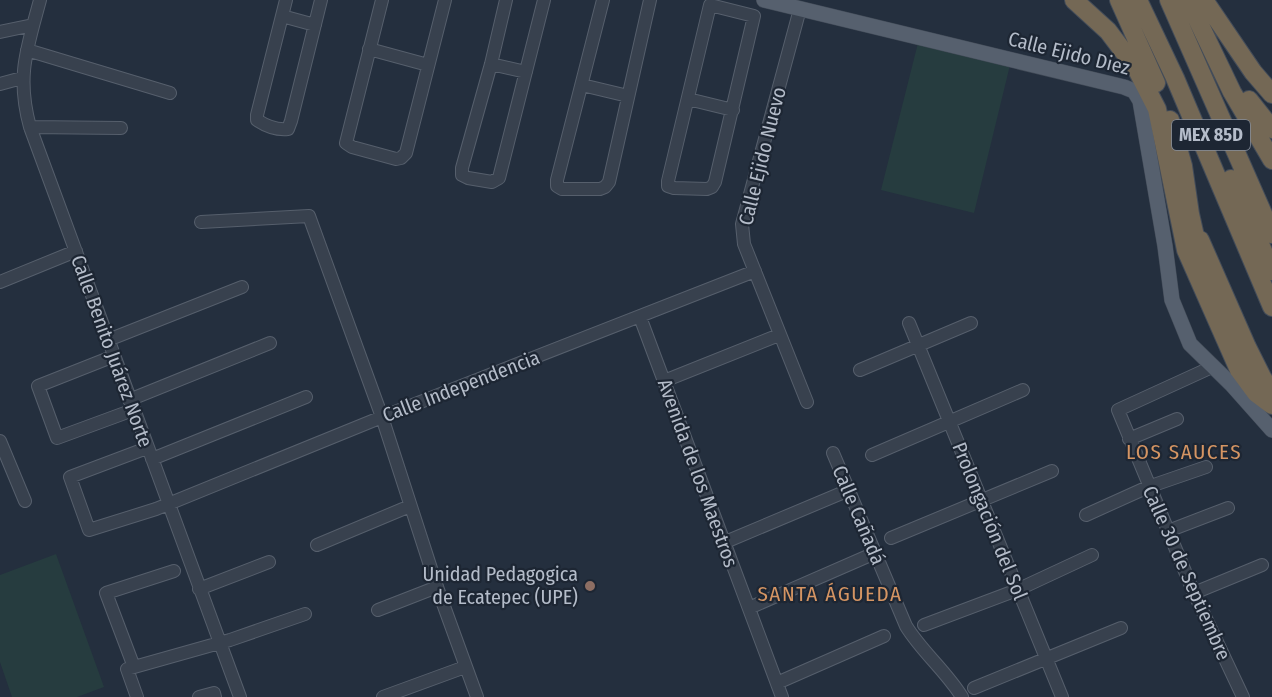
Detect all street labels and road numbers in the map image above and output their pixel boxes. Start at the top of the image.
street label: Calle Ejido Diez [1006,26,1132,80]
street label: Calle Ejido Nuevo [733,84,791,228]
road number: MEX 85D [1172,120,1250,150]
street label: Calle Benito Juárez Norte [66,252,158,450]
street label: Calle Independencia [379,345,543,427]
street label: Avenida de los Maestros [653,376,743,570]
street label: Prolongación del Sol [947,439,1033,603]
street label: Calle Cañadá [827,462,891,568]
street label: Calle 30 de Septiembre [1138,482,1236,664]

